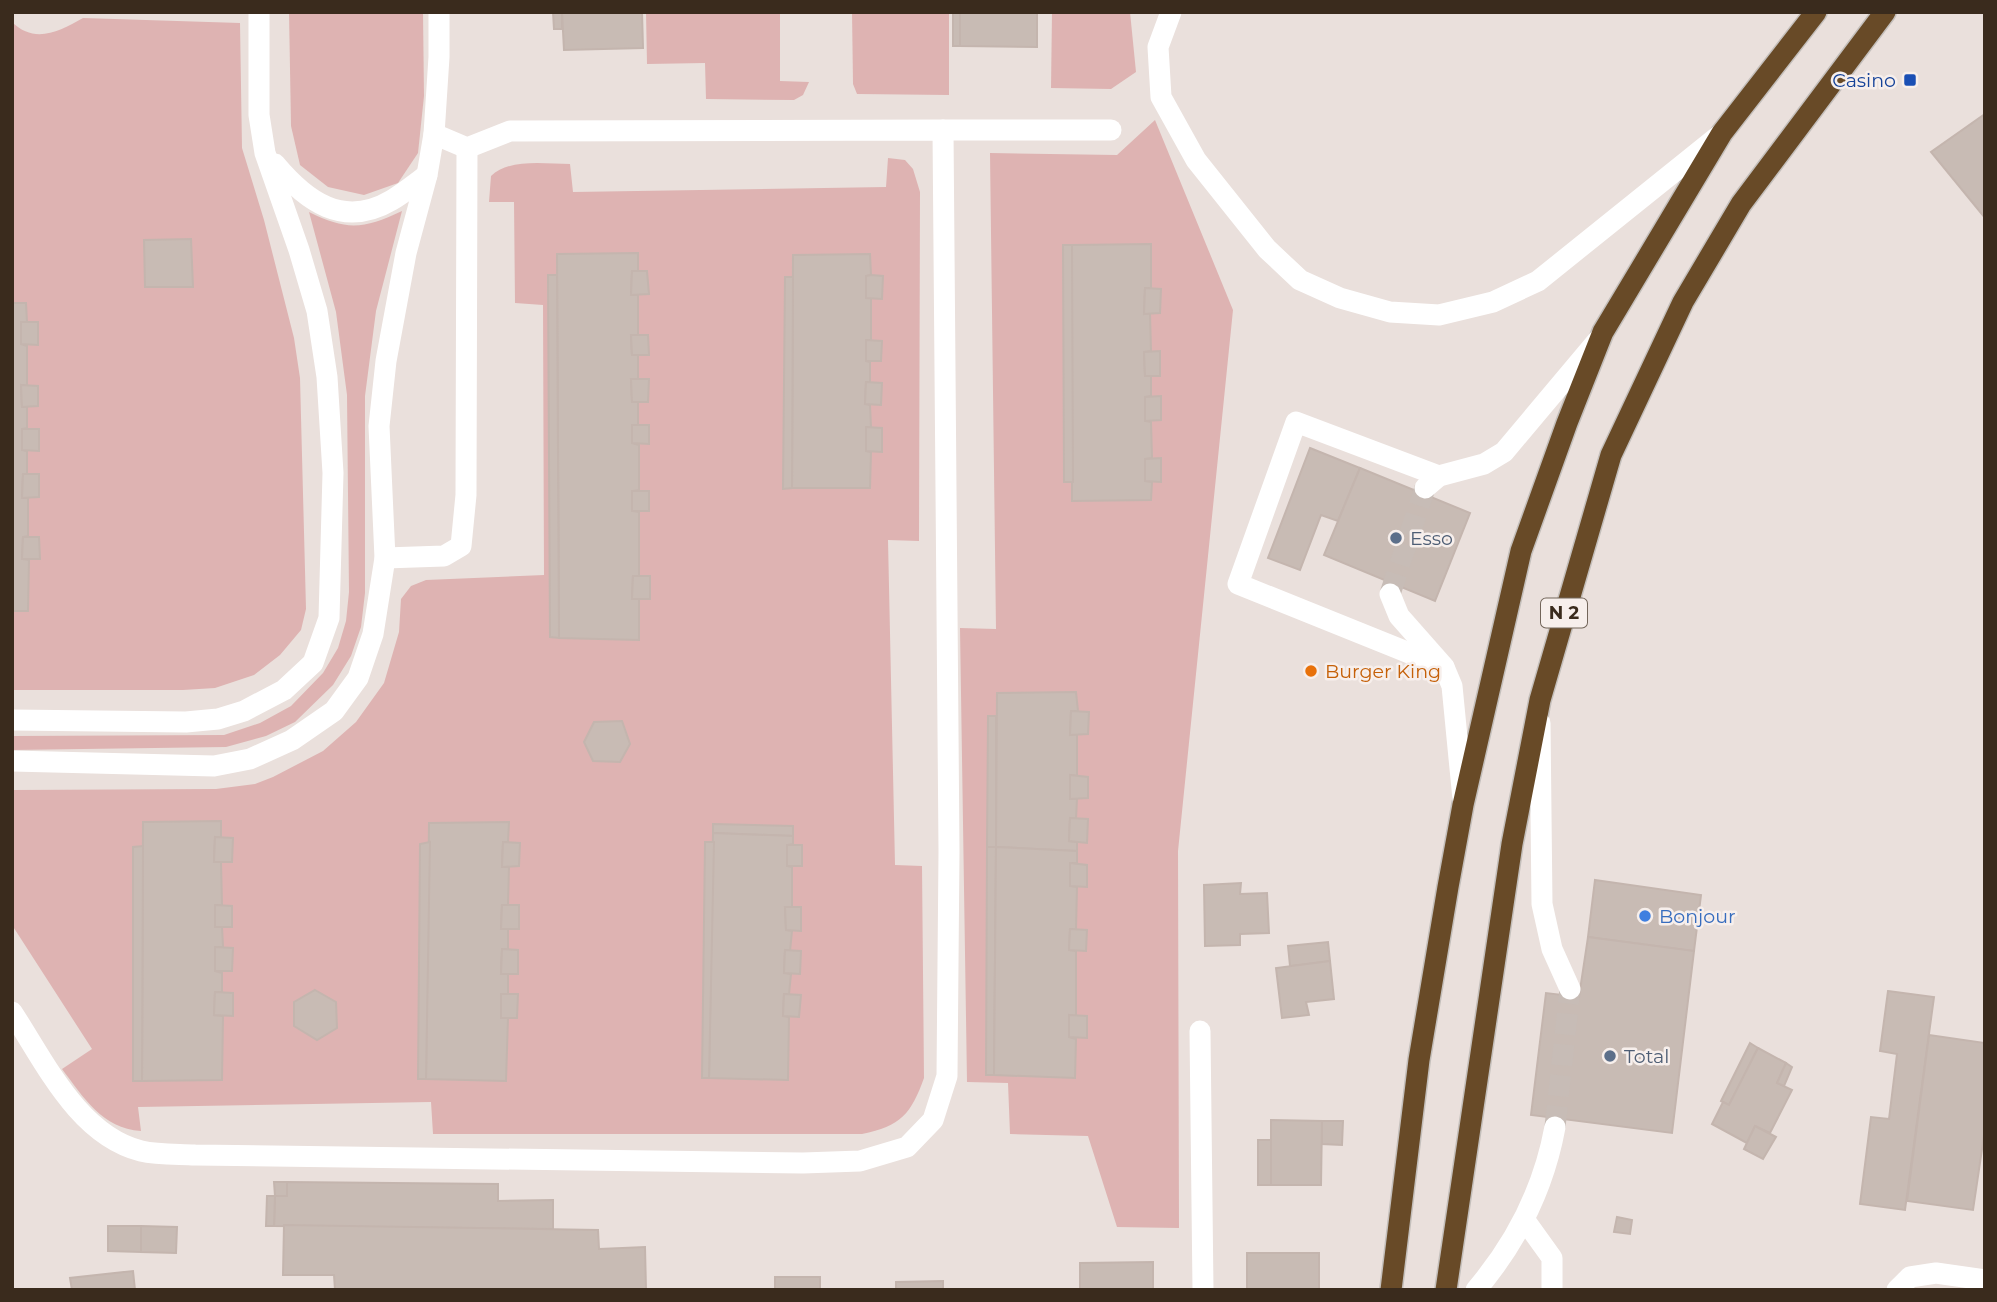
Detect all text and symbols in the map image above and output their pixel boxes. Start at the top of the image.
place label: Casino [1832,69,1896,92]
marker: Casino [1902,72,1918,88]
place label: Esso [1410,527,1453,550]
marker: Esso [1388,530,1404,546]
road number: N 2 [1541,598,1587,628]
place label: Burger King [1325,660,1441,683]
marker: Burger King [1303,663,1319,679]
place label: Bonjour [1659,905,1736,928]
marker: Bonjour [1637,908,1653,924]
place label: Total [1624,1045,1669,1068]
marker: Total [1602,1048,1618,1064]

